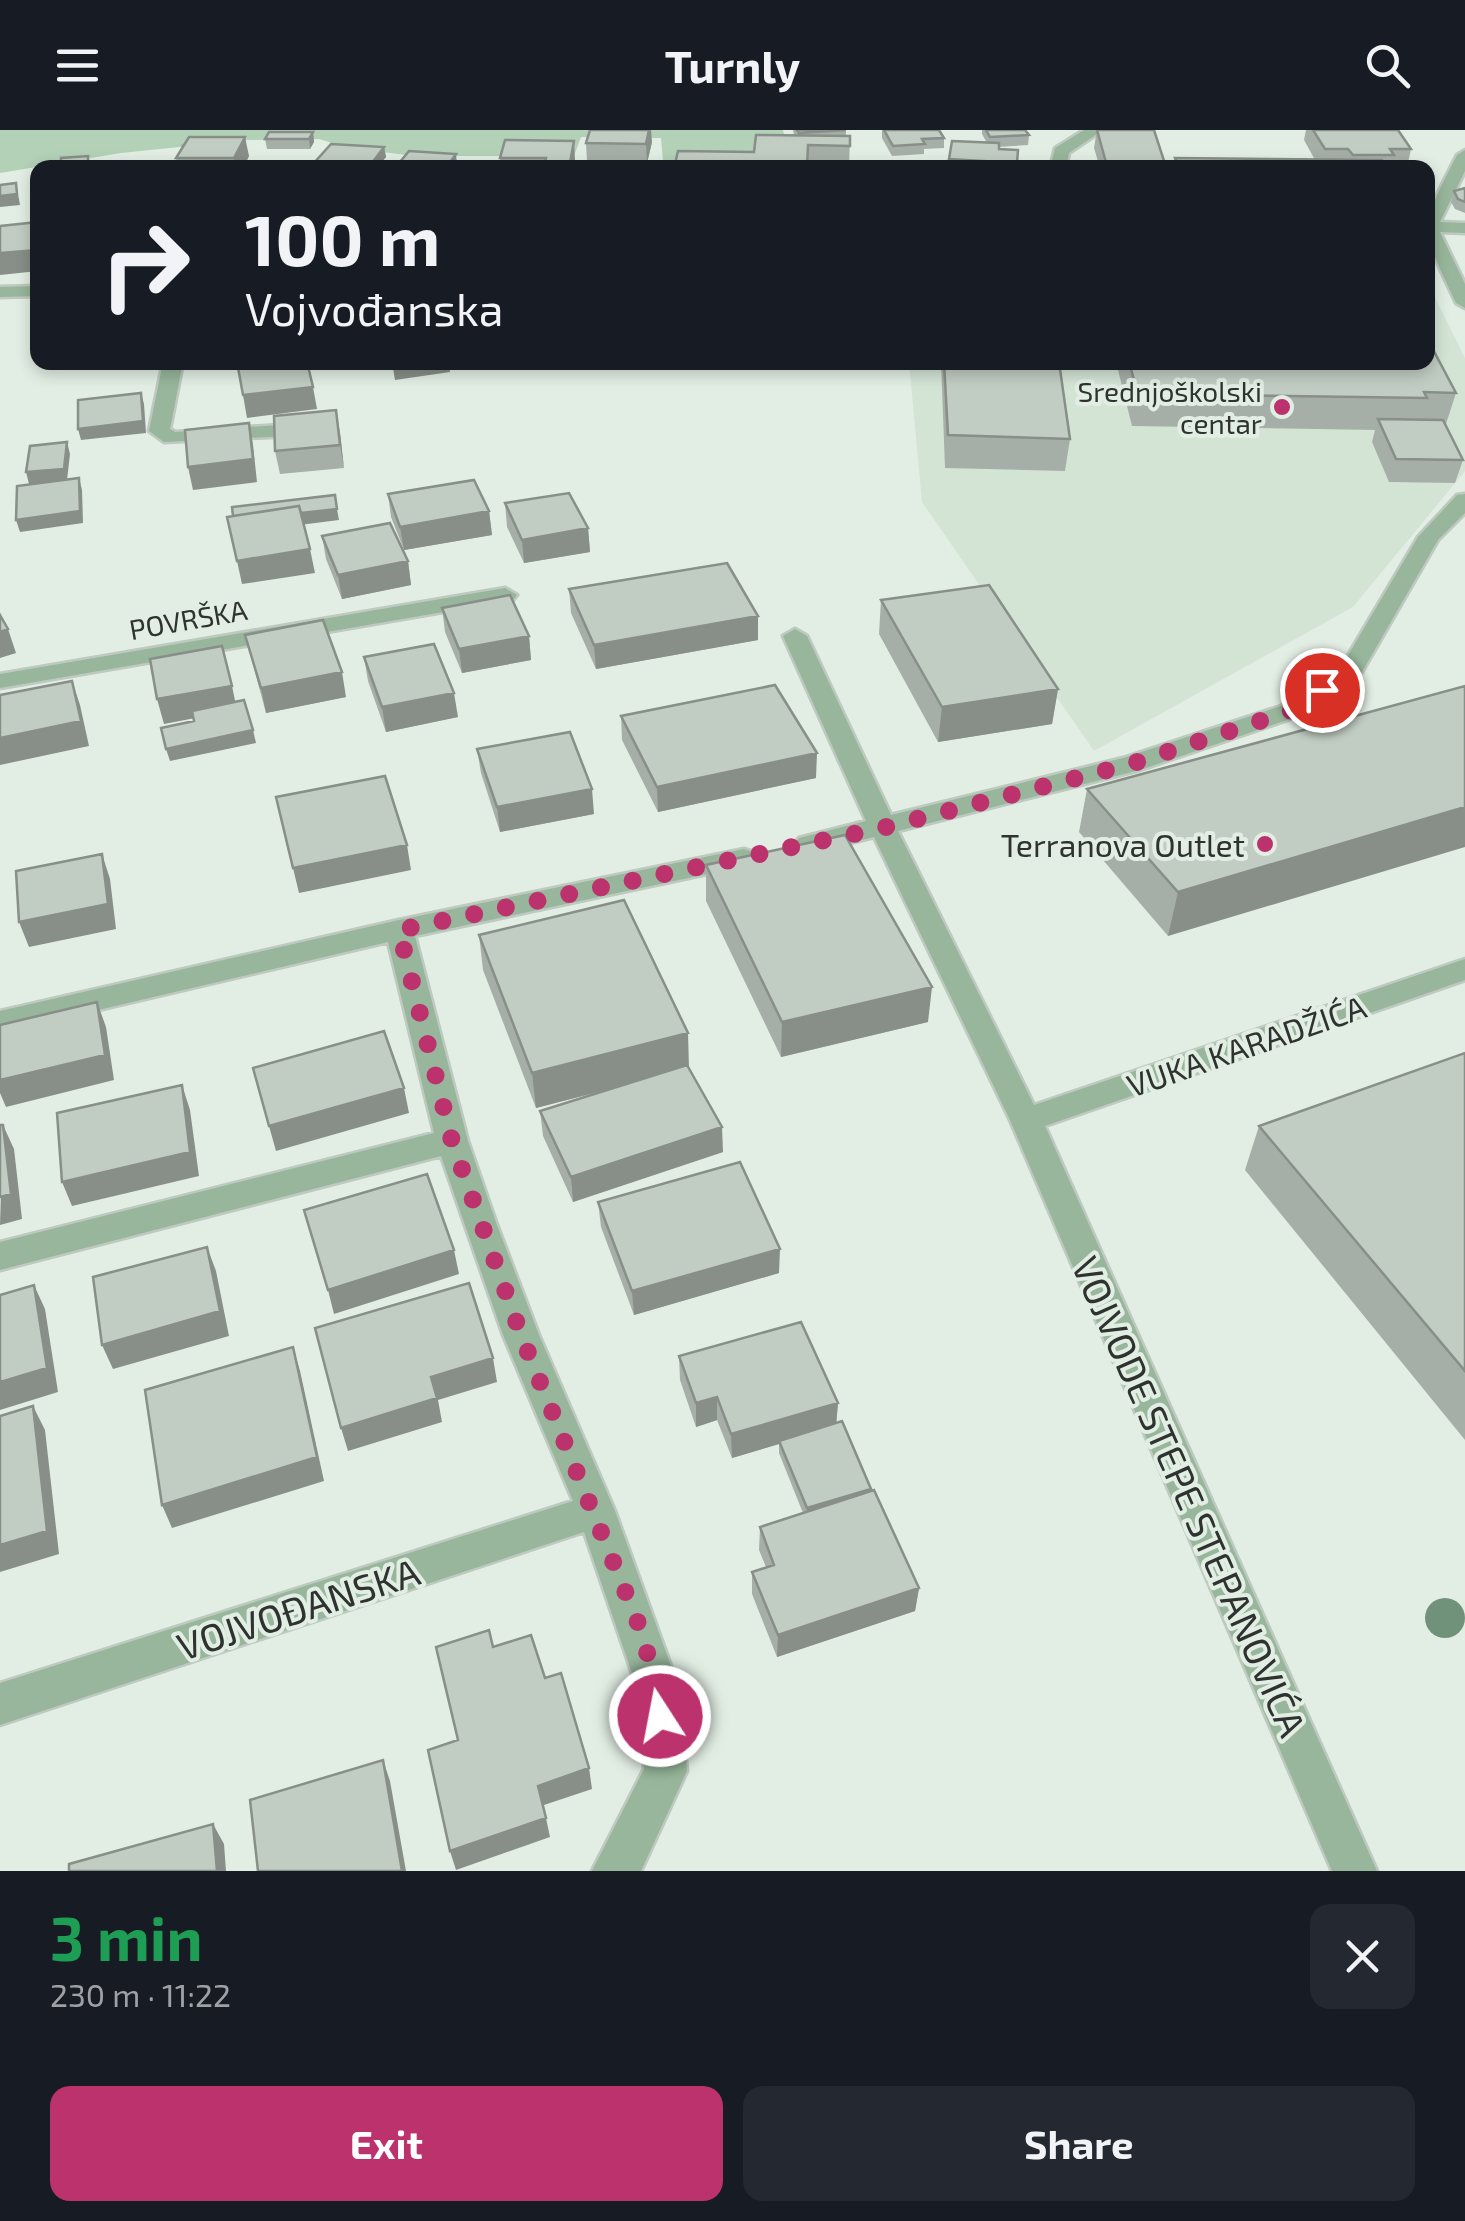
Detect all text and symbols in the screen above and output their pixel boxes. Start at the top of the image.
icon: menu [50,38,105,93]
text: Turnly [665,38,800,92]
icon: search [1360,38,1415,93]
text: 100 m [245,196,440,280]
icon: right [80,200,210,330]
text: Vojvođanska [245,281,504,335]
place label: Srednjoškolski centar [1077,374,1262,440]
marker: Srednjoškolski centar [1271,396,1293,418]
street label: POVRŠKA [126,592,250,646]
pin [1280,648,1365,733]
icon: arrive [1295,663,1350,718]
place label: Terranova Outlet [1001,825,1245,863]
marker: Terranova Outlet [1254,833,1276,855]
street label: VUKA KARADŽIĆA [1122,986,1371,1104]
street label: VOJVODE STEPE STEPANOVIĆA [1063,1249,1317,1743]
street label: VOJVOĐANSKA [171,1547,425,1669]
position arrow [608,1664,712,1768]
text: 3 min [50,1901,202,1973]
button: close [1310,1904,1415,2009]
text: 230 m · 11:22 [50,1975,231,2013]
button: Exit [50,2086,723,2201]
button: Share [743,2086,1415,2201]

